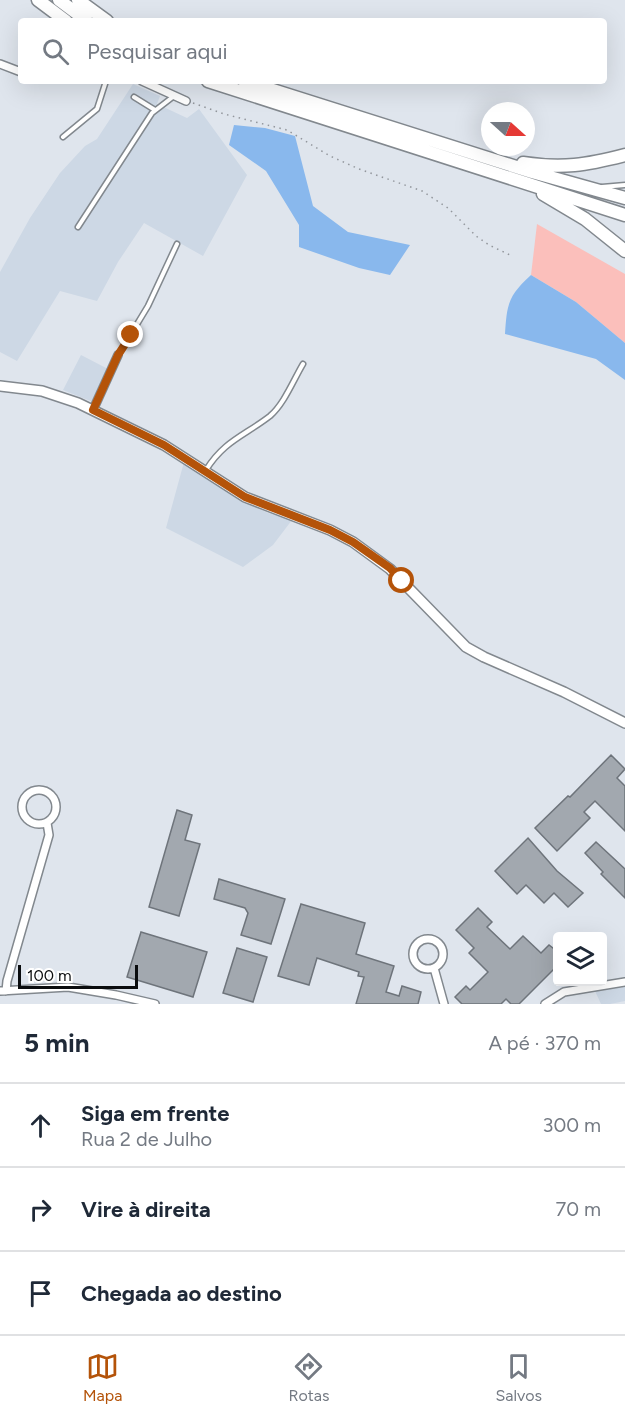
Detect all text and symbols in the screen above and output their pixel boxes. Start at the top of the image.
search box [18,18,607,84]
icon: search [39,35,72,68]
text: Pesquisar aqui [87,38,228,65]
north arrow [481,102,535,156]
route end [117,321,143,347]
route start [388,567,414,593]
map controls [553,932,607,986]
button: layers [553,932,607,986]
scale bar [18,962,138,990]
text: 100 m [27,966,72,985]
text: 5 min [24,1027,90,1059]
text: A pé · 370 m [488,1031,601,1055]
text: Siga em frente [81,1100,229,1127]
icon: ahead [24,1109,57,1142]
text: 300 m [543,1113,601,1137]
text: Rua 2 de Julho [81,1127,212,1151]
icon: right [24,1193,57,1226]
text: Vire à direita [81,1196,211,1223]
text: 70 m [555,1197,601,1221]
icon: arrive [24,1277,57,1310]
text: Chegada ao destino [81,1280,282,1307]
tab: Mapa [83,1350,122,1405]
tab: Rotas [289,1350,329,1405]
tab: Salvos [496,1350,542,1405]

